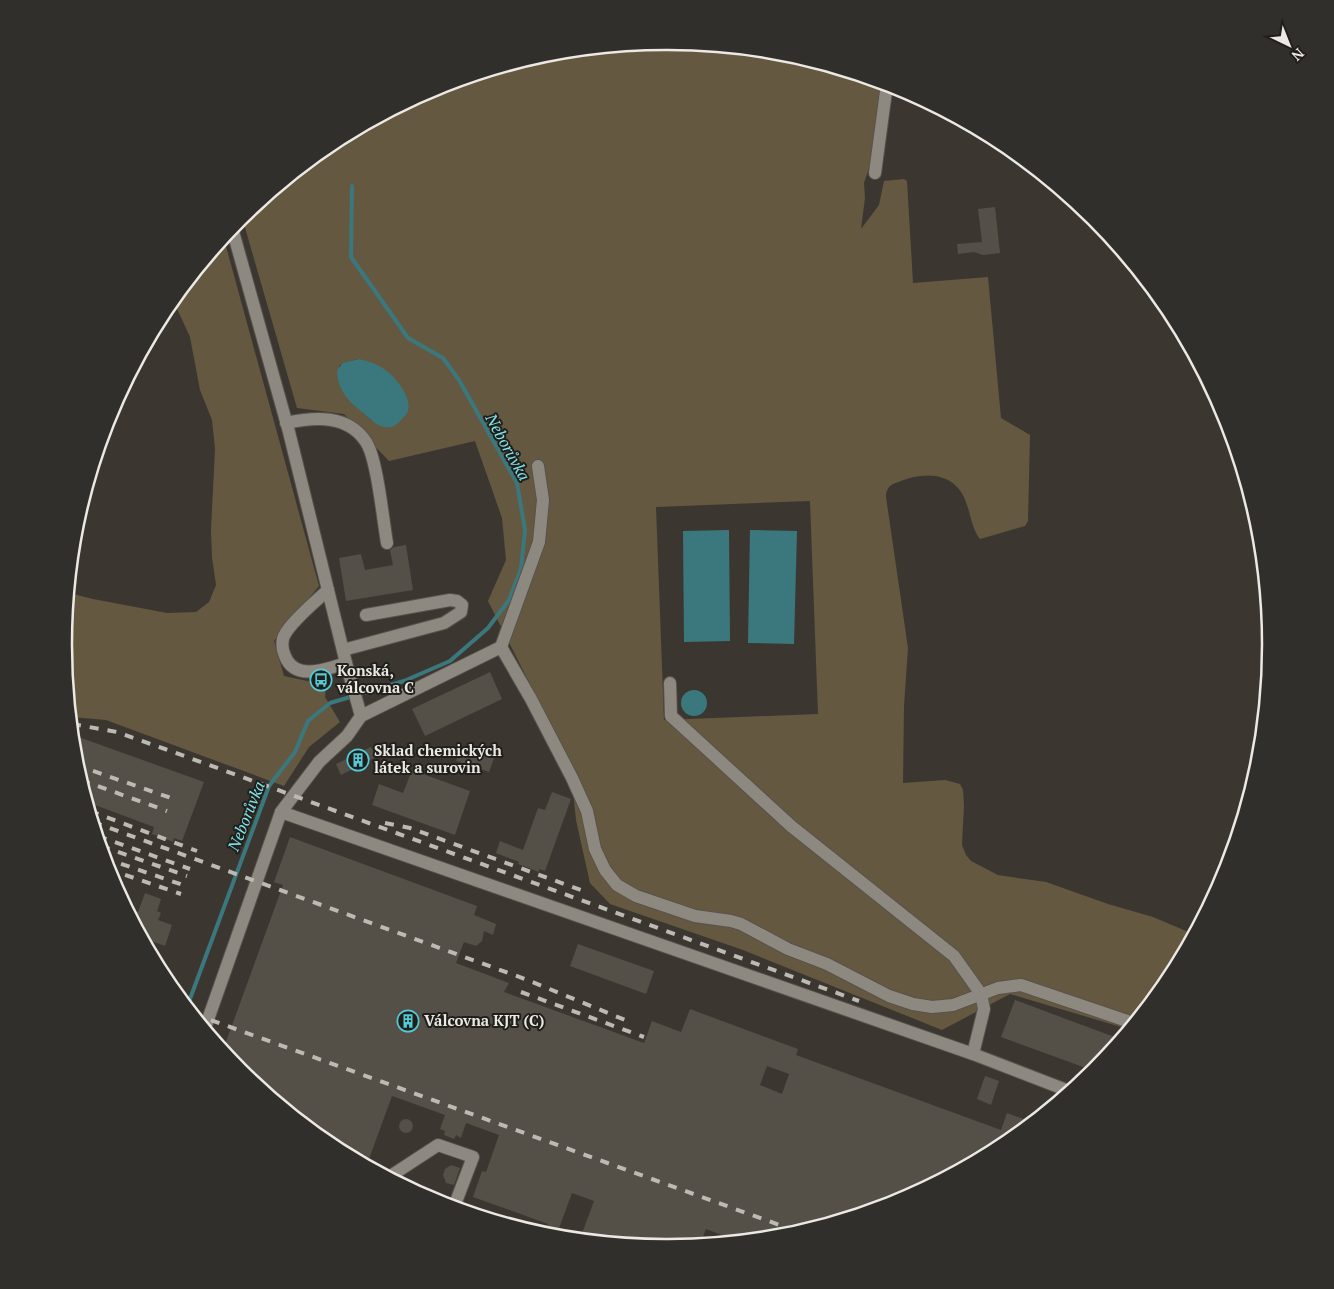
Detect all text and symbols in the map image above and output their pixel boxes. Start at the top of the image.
north arrow [1264,20,1314,70]
text: N [1288,44,1309,66]
water label: Neborůvka [480,409,535,484]
place label: Konská, válcovna C [336,660,414,697]
bus stop icon: Konská, válcovna C [309,668,333,692]
place label: Sklad chemických látek a surovin [374,740,502,777]
building icon: Sklad chemických látek a surovin [346,748,370,772]
water label: Neborůvka [222,778,270,855]
building icon: Válcovna KJT (C) [396,1009,420,1033]
place label: Válcovna KJT (C) [424,1010,544,1030]

